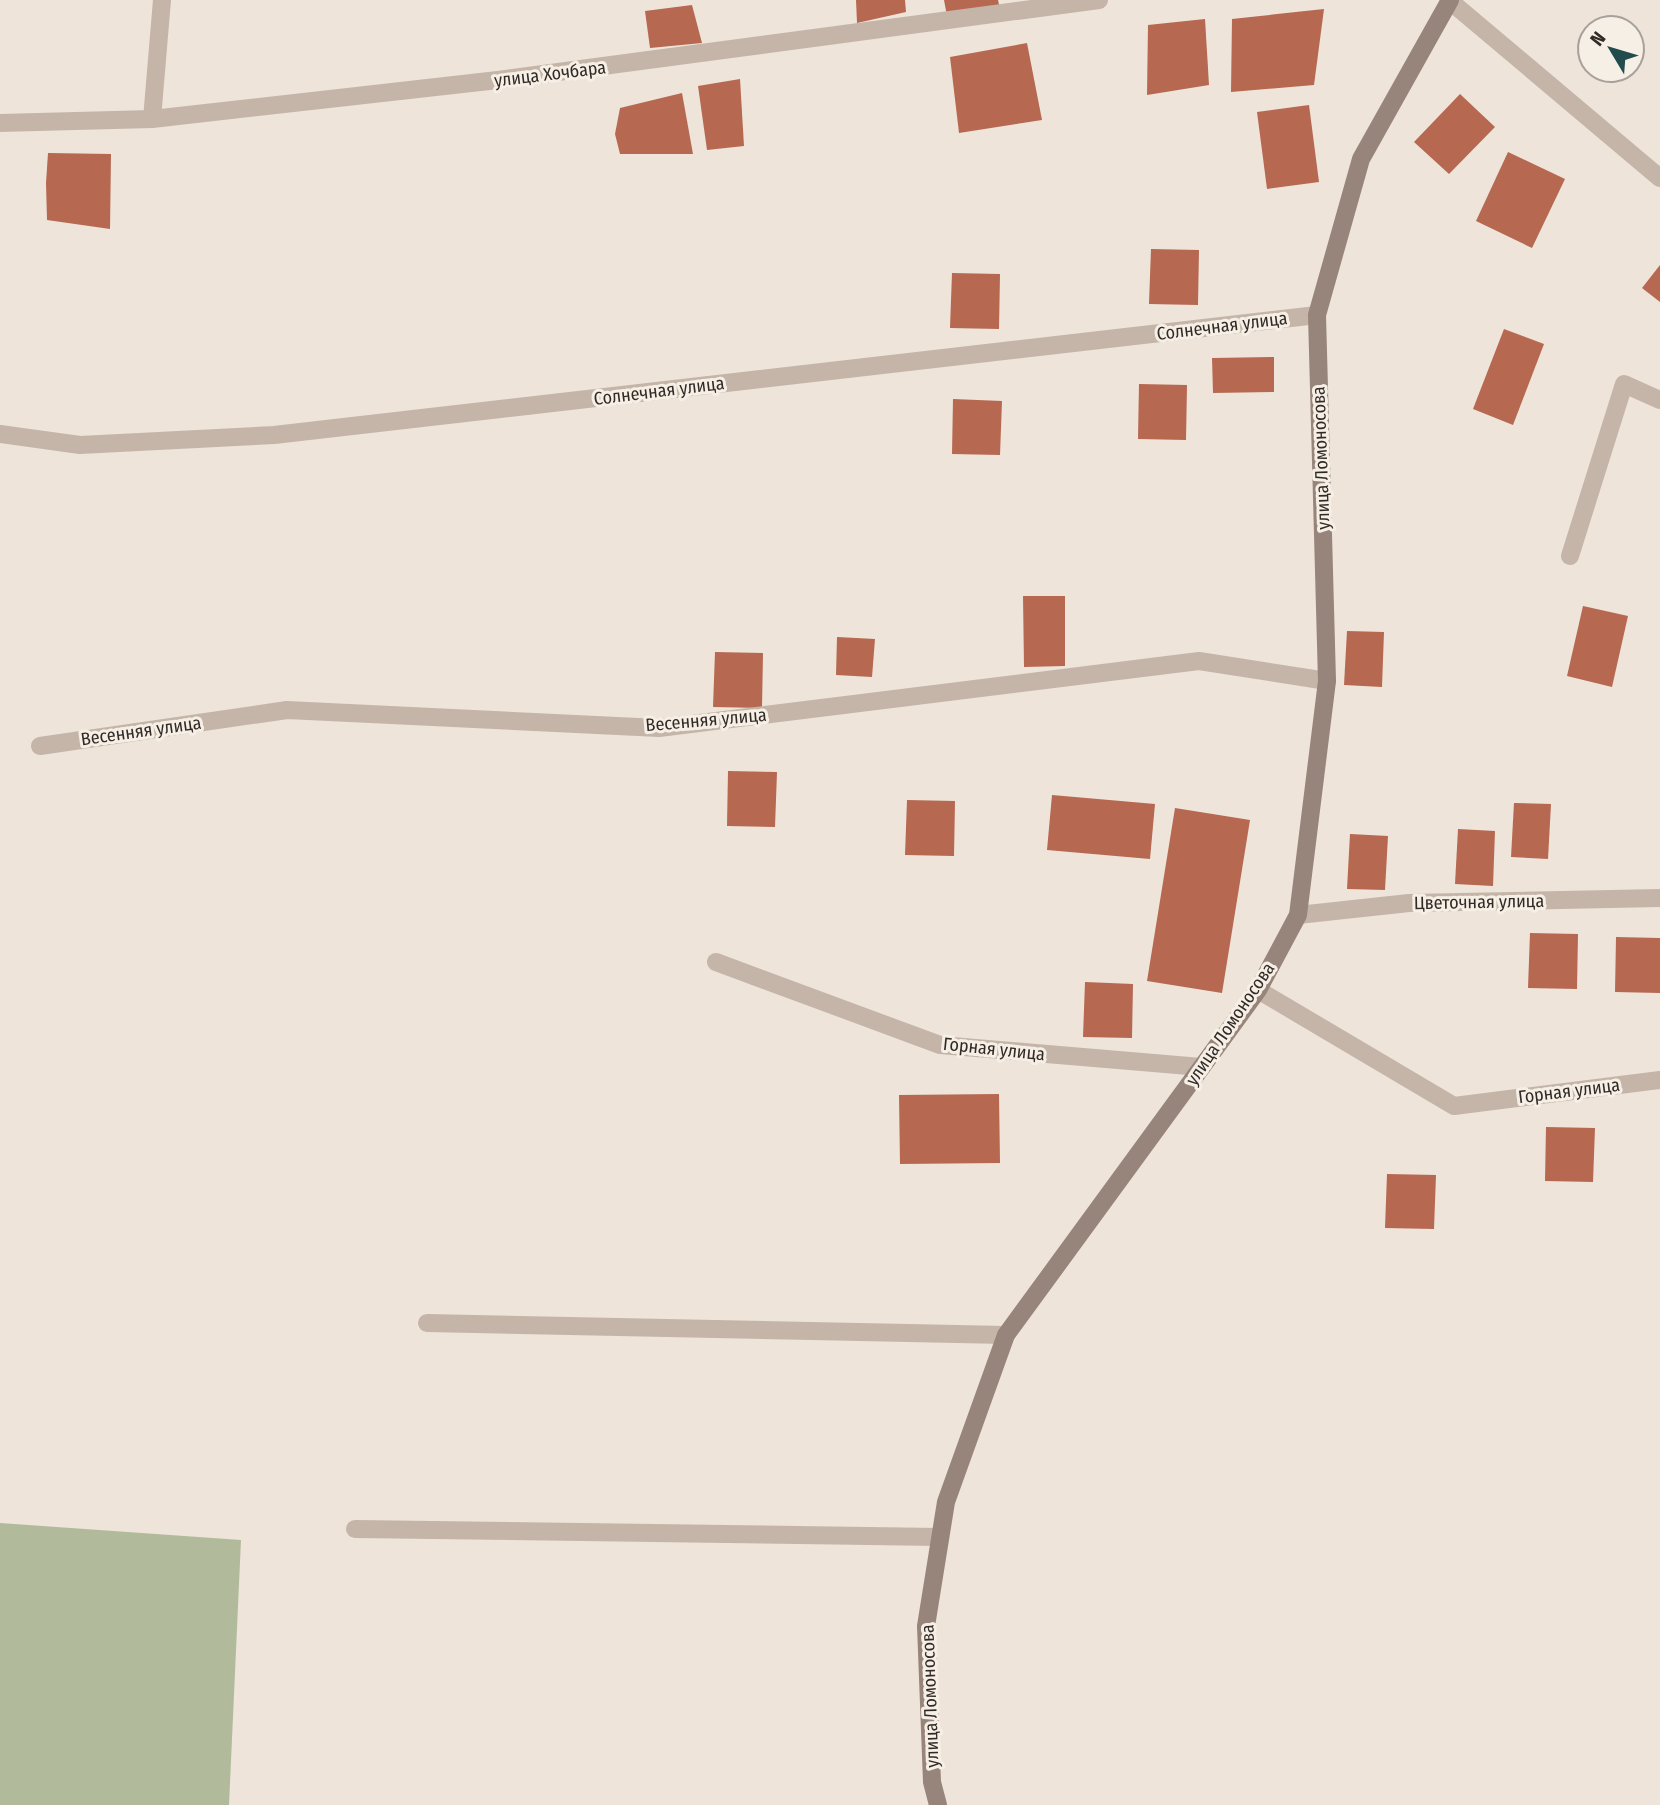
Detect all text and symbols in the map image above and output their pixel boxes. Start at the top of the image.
north arrow [1576,14,1646,84]
text: N [1585,27,1611,50]
street label: улица Хочбара [493,56,607,92]
street label: Солнечная улица [1155,307,1289,345]
street label: Солнечная улица [592,372,726,410]
street label: улица Ломоносова [1307,386,1334,530]
street label: Весенняя улица [645,704,768,736]
street label: Весенняя улица [79,712,203,750]
street label: Цветочная улица [1414,890,1544,914]
street label: улица Ломоносова [1181,958,1279,1090]
street label: Горная улица [942,1033,1046,1065]
street label: Горная улица [1517,1074,1621,1108]
street label: улица Ломоносова [916,1624,943,1768]

